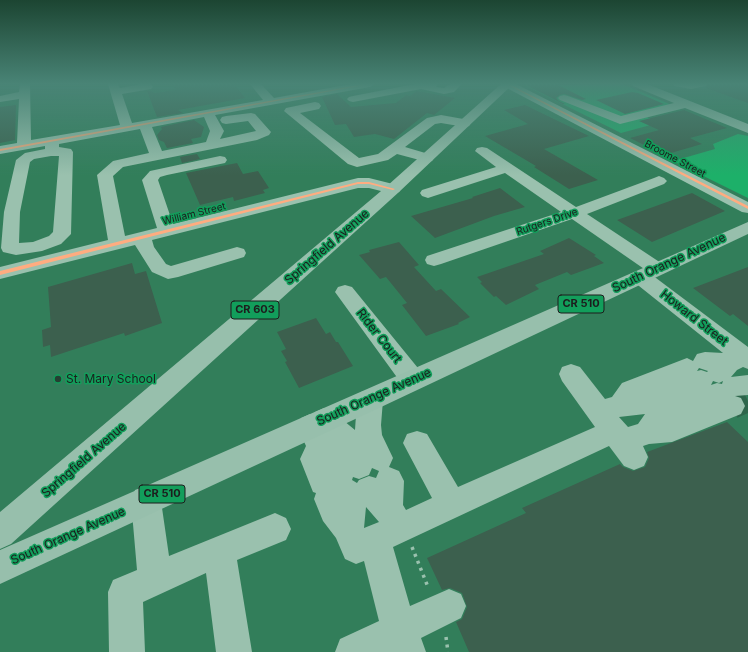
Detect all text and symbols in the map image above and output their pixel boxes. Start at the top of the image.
street label: Broome Street [642,138,708,180]
street label: William Street [161,200,227,228]
street label: Springfield Avenue [282,206,372,288]
street label: Rutgers Drive [515,206,579,238]
street label: South Orange Avenue [610,230,728,296]
street label: Howard Street [658,287,730,349]
road number: CR 510 [558,295,604,313]
road number: CR 603 [231,301,279,319]
street label: Rider Court [353,306,405,366]
street label: South Orange Avenue [315,365,433,429]
place label: St. Mary School [66,372,156,386]
marker: St. Mary School [53,374,63,384]
street label: Springfield Avenue [39,419,129,501]
road number: CR 510 [139,485,185,503]
street label: South Orange Avenue [9,504,127,568]

